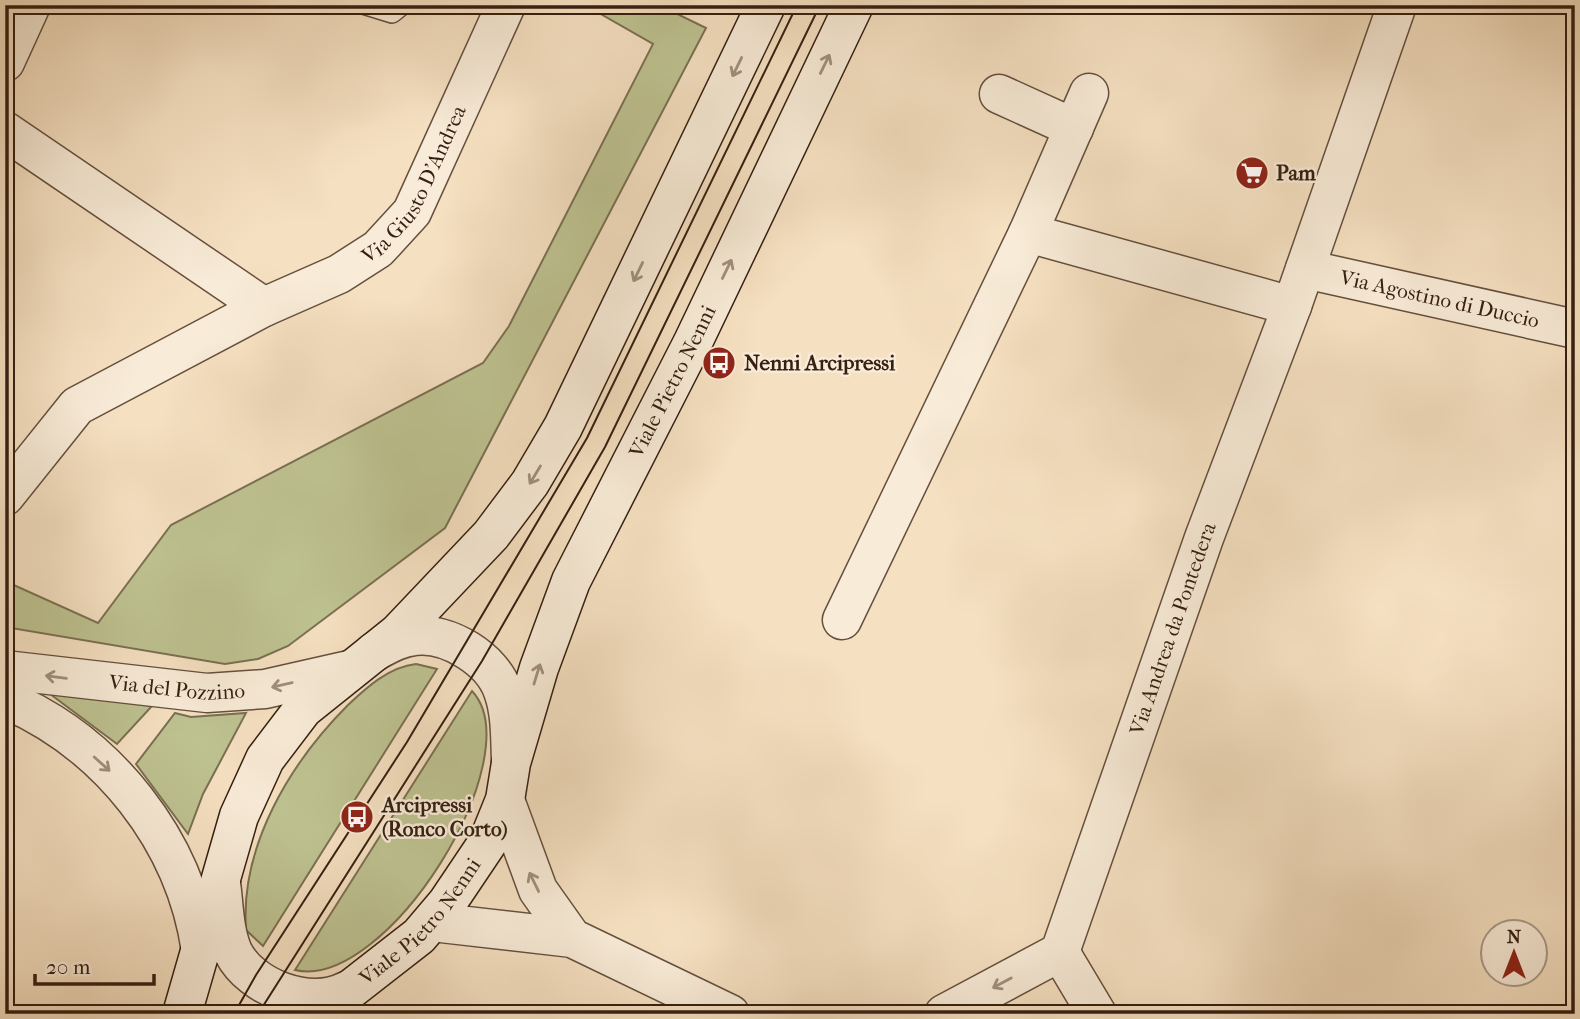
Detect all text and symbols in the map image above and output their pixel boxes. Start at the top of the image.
one-way arrow [819,54,833,75]
one-way arrow [729,56,743,77]
street label: Via Giusto D'Andrea [356,101,471,269]
supermarket icon: Pam [1233,154,1271,192]
place label: Pam [1276,161,1316,185]
one-way arrow [722,259,735,280]
one-way arrow [631,261,644,282]
street label: Via Agostino di Duccio [1337,265,1542,333]
street label: Viale Pietro Nenni [624,301,721,462]
bus stop icon: Nenni Arcipressi [700,344,738,382]
place label: Nenni Arcipressi [744,351,896,375]
one-way arrow [528,464,542,484]
street label: Via Andrea da Pontedera [1124,519,1221,739]
one-way arrow [532,664,545,686]
one-way arrow [46,670,68,683]
street label: Via del Pozzino [107,670,246,705]
one-way arrow [271,679,294,692]
one-way arrow [93,756,110,773]
place label: Arcipressi (Ronco Corto) [380,793,508,841]
bus stop icon: Arcipressi (Ronco Corto) [338,798,376,836]
street label: Viale Pietro Nenni [354,854,486,991]
one-way arrow [527,872,541,893]
north arrow [1478,918,1548,988]
text: N [1507,926,1522,948]
scale bar [35,942,154,986]
text: 20 m [46,955,91,979]
one-way arrow [992,977,1013,990]

